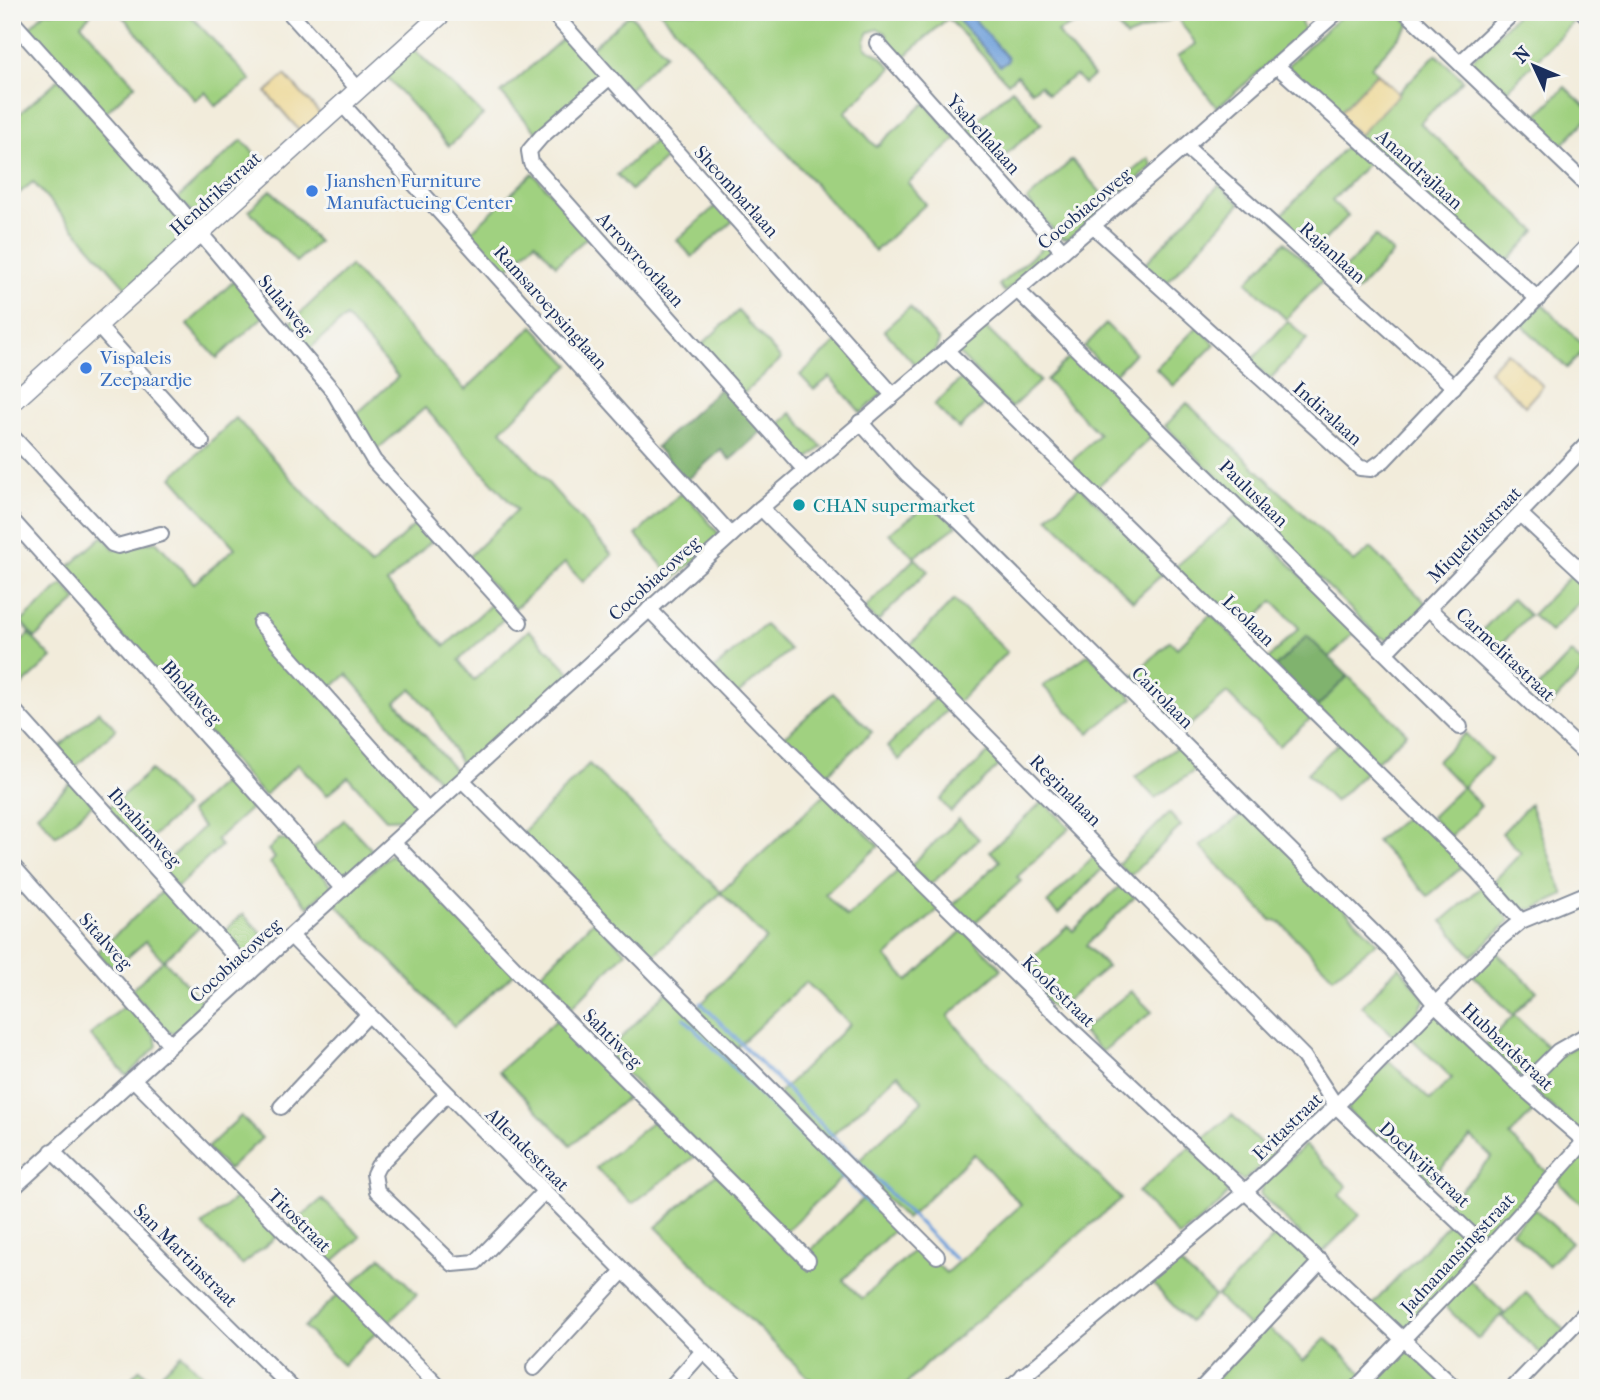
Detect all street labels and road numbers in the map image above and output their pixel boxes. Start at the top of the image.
street label: Ysabellalaan [941,90,1025,179]
street label: Anandrajlaan [1371,124,1467,214]
street label: Sheombarlaan [689,141,783,242]
street label: Hendrikstraat [166,147,266,240]
street label: Cocobiacoweg [1033,163,1137,254]
street label: Arrowrootlaan [591,207,688,311]
street label: Rajanlaan [1295,217,1370,288]
street label: Ramsaroepsinglaan [489,241,612,374]
street label: Sulaiweg [253,271,318,341]
street label: Indiralaan [1288,377,1366,450]
street label: Pauluslaan [1214,455,1292,532]
street label: Miquelitastraat [1423,482,1526,587]
street label: Cocobiacoweg [604,531,706,626]
street label: Leolaan [1218,590,1279,651]
street label: Carmelitastraat [1451,603,1560,706]
street label: Bholaweg [157,656,227,730]
street label: Cairolaan [1127,662,1198,733]
street label: Reginalaan [1025,750,1106,831]
street label: Ibrahimweg [103,783,186,872]
street label: Sitalweg [74,909,137,975]
street label: Cocobiacoweg [185,913,287,1008]
street label: Koolestraat [1017,951,1100,1032]
street label: Hubbardstraat [1456,998,1558,1095]
street label: Sahtiweg [578,1005,647,1073]
street label: Evitastraat [1248,1088,1327,1165]
street label: Allendestraat [480,1103,574,1196]
street label: Doelwijtstraat [1374,1117,1474,1213]
street label: Titostraat [263,1184,336,1257]
street label: Jadnanansingstraat [1395,1189,1519,1320]
street label: San Martinstraat [129,1199,242,1312]

